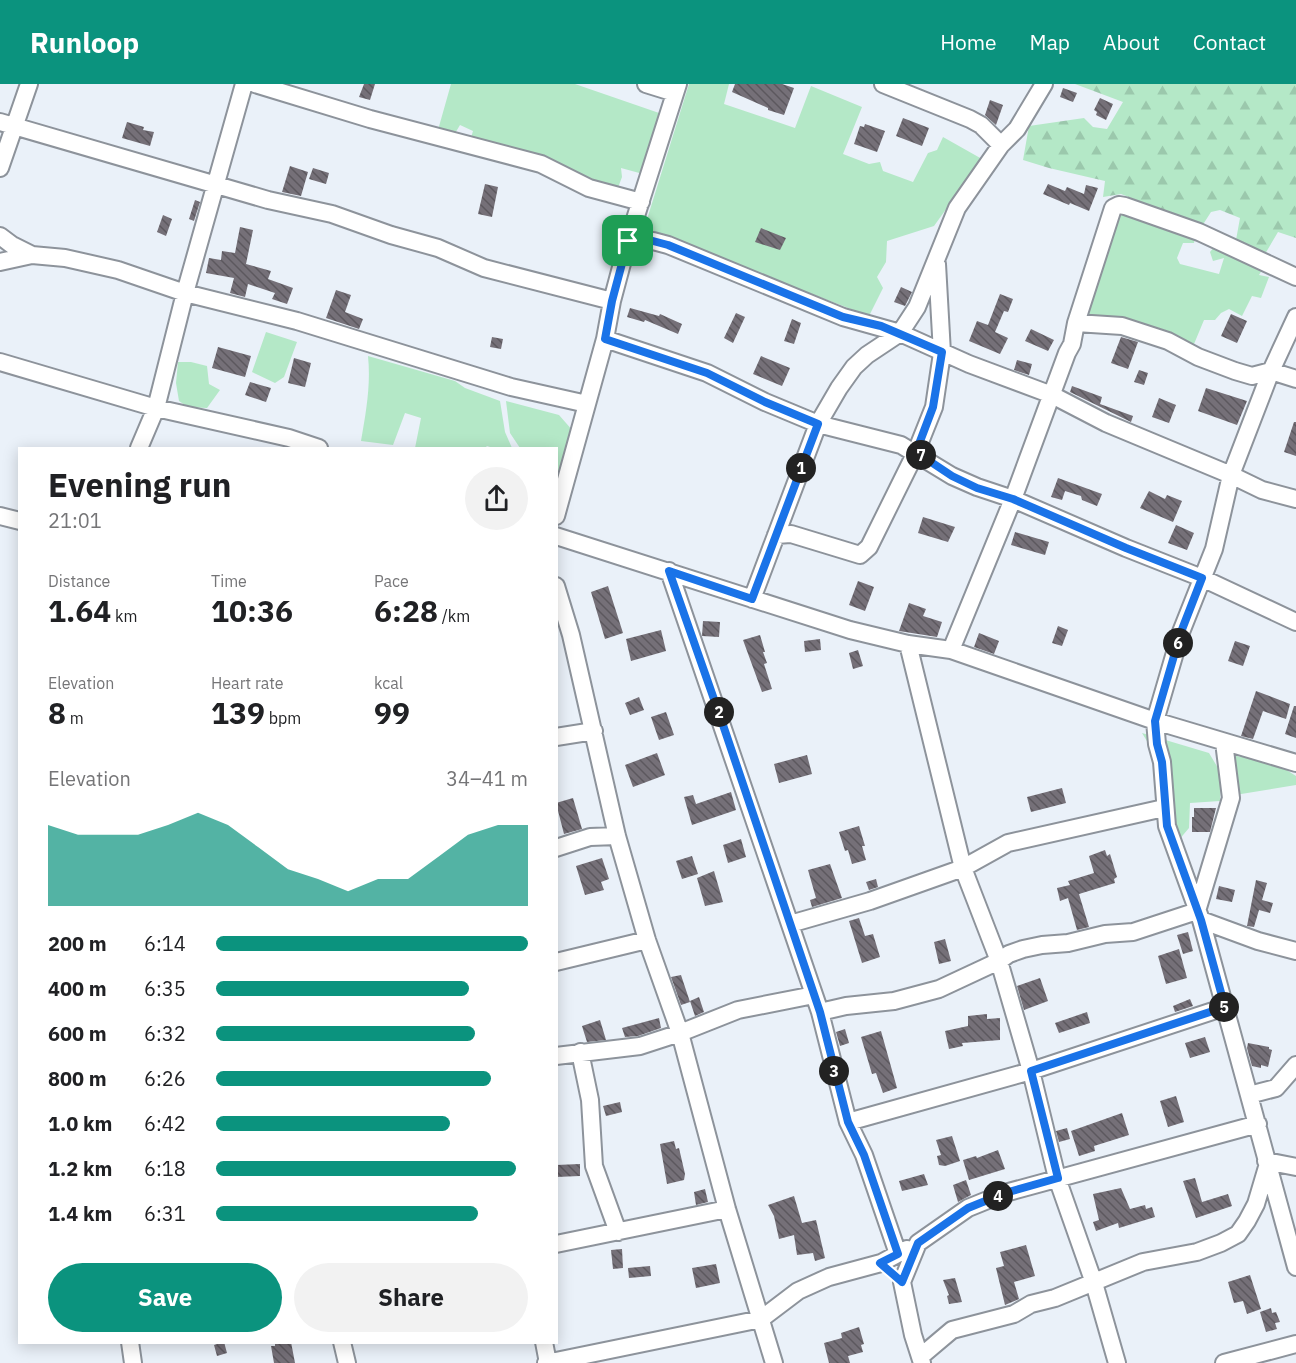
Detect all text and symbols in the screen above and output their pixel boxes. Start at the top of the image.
text: Runloop [30,24,139,61]
text: Home [940,28,997,56]
text: Map [1030,28,1070,56]
text: About [1103,28,1160,56]
text: Contact [1193,28,1266,56]
pin [602,215,653,266]
icon: arrive [611,224,644,257]
pin: 7 [906,440,936,470]
text: 7 [916,445,926,465]
pin: 1 [786,453,816,483]
text: 1 [796,458,806,478]
text: Evening run [48,463,232,506]
button: share [465,467,528,530]
text: 21:01 [48,507,102,534]
text: Distance [48,571,110,591]
text: Time [211,571,247,591]
text: Pace [374,571,409,591]
text: 1.64 [48,591,111,630]
text: 10:36 [211,591,293,630]
text: 6:28 [374,591,438,630]
text: km [111,606,138,626]
text: /km [438,606,470,626]
pin: 6 [1163,628,1193,658]
text: 6 [1173,633,1183,653]
text: Elevation [48,673,114,693]
text: Heart rate [211,673,284,693]
text: kcal [374,673,403,693]
text: 8 [48,693,66,732]
text: 139 [211,693,265,732]
text: 99 [374,693,410,732]
pin: 2 [704,697,734,727]
text: 2 [714,702,724,722]
text: m [66,708,84,728]
text: bpm [265,708,301,728]
text: Elevation [48,765,131,792]
text: 34–41 m [446,765,528,792]
text: 200 m [48,930,107,957]
text: 6:14 [144,930,186,957]
text: 400 m [48,975,107,1002]
text: 6:35 [144,975,186,1002]
pin: 5 [1209,992,1239,1022]
text: 5 [1219,997,1229,1017]
text: 600 m [48,1020,107,1047]
text: 6:32 [144,1020,186,1047]
pin: 3 [819,1056,849,1086]
text: 3 [829,1061,839,1081]
text: 800 m [48,1065,107,1092]
text: 6:26 [144,1065,186,1092]
text: 1.0 km [48,1110,112,1137]
text: 6:42 [144,1110,186,1137]
text: 1.2 km [48,1155,112,1182]
text: 6:18 [144,1155,186,1182]
pin: 4 [983,1181,1013,1211]
text: 4 [993,1186,1003,1206]
text: 1.4 km [48,1200,112,1227]
text: 6:31 [144,1200,186,1227]
button: Save [48,1263,282,1332]
button: Share [294,1263,528,1332]

